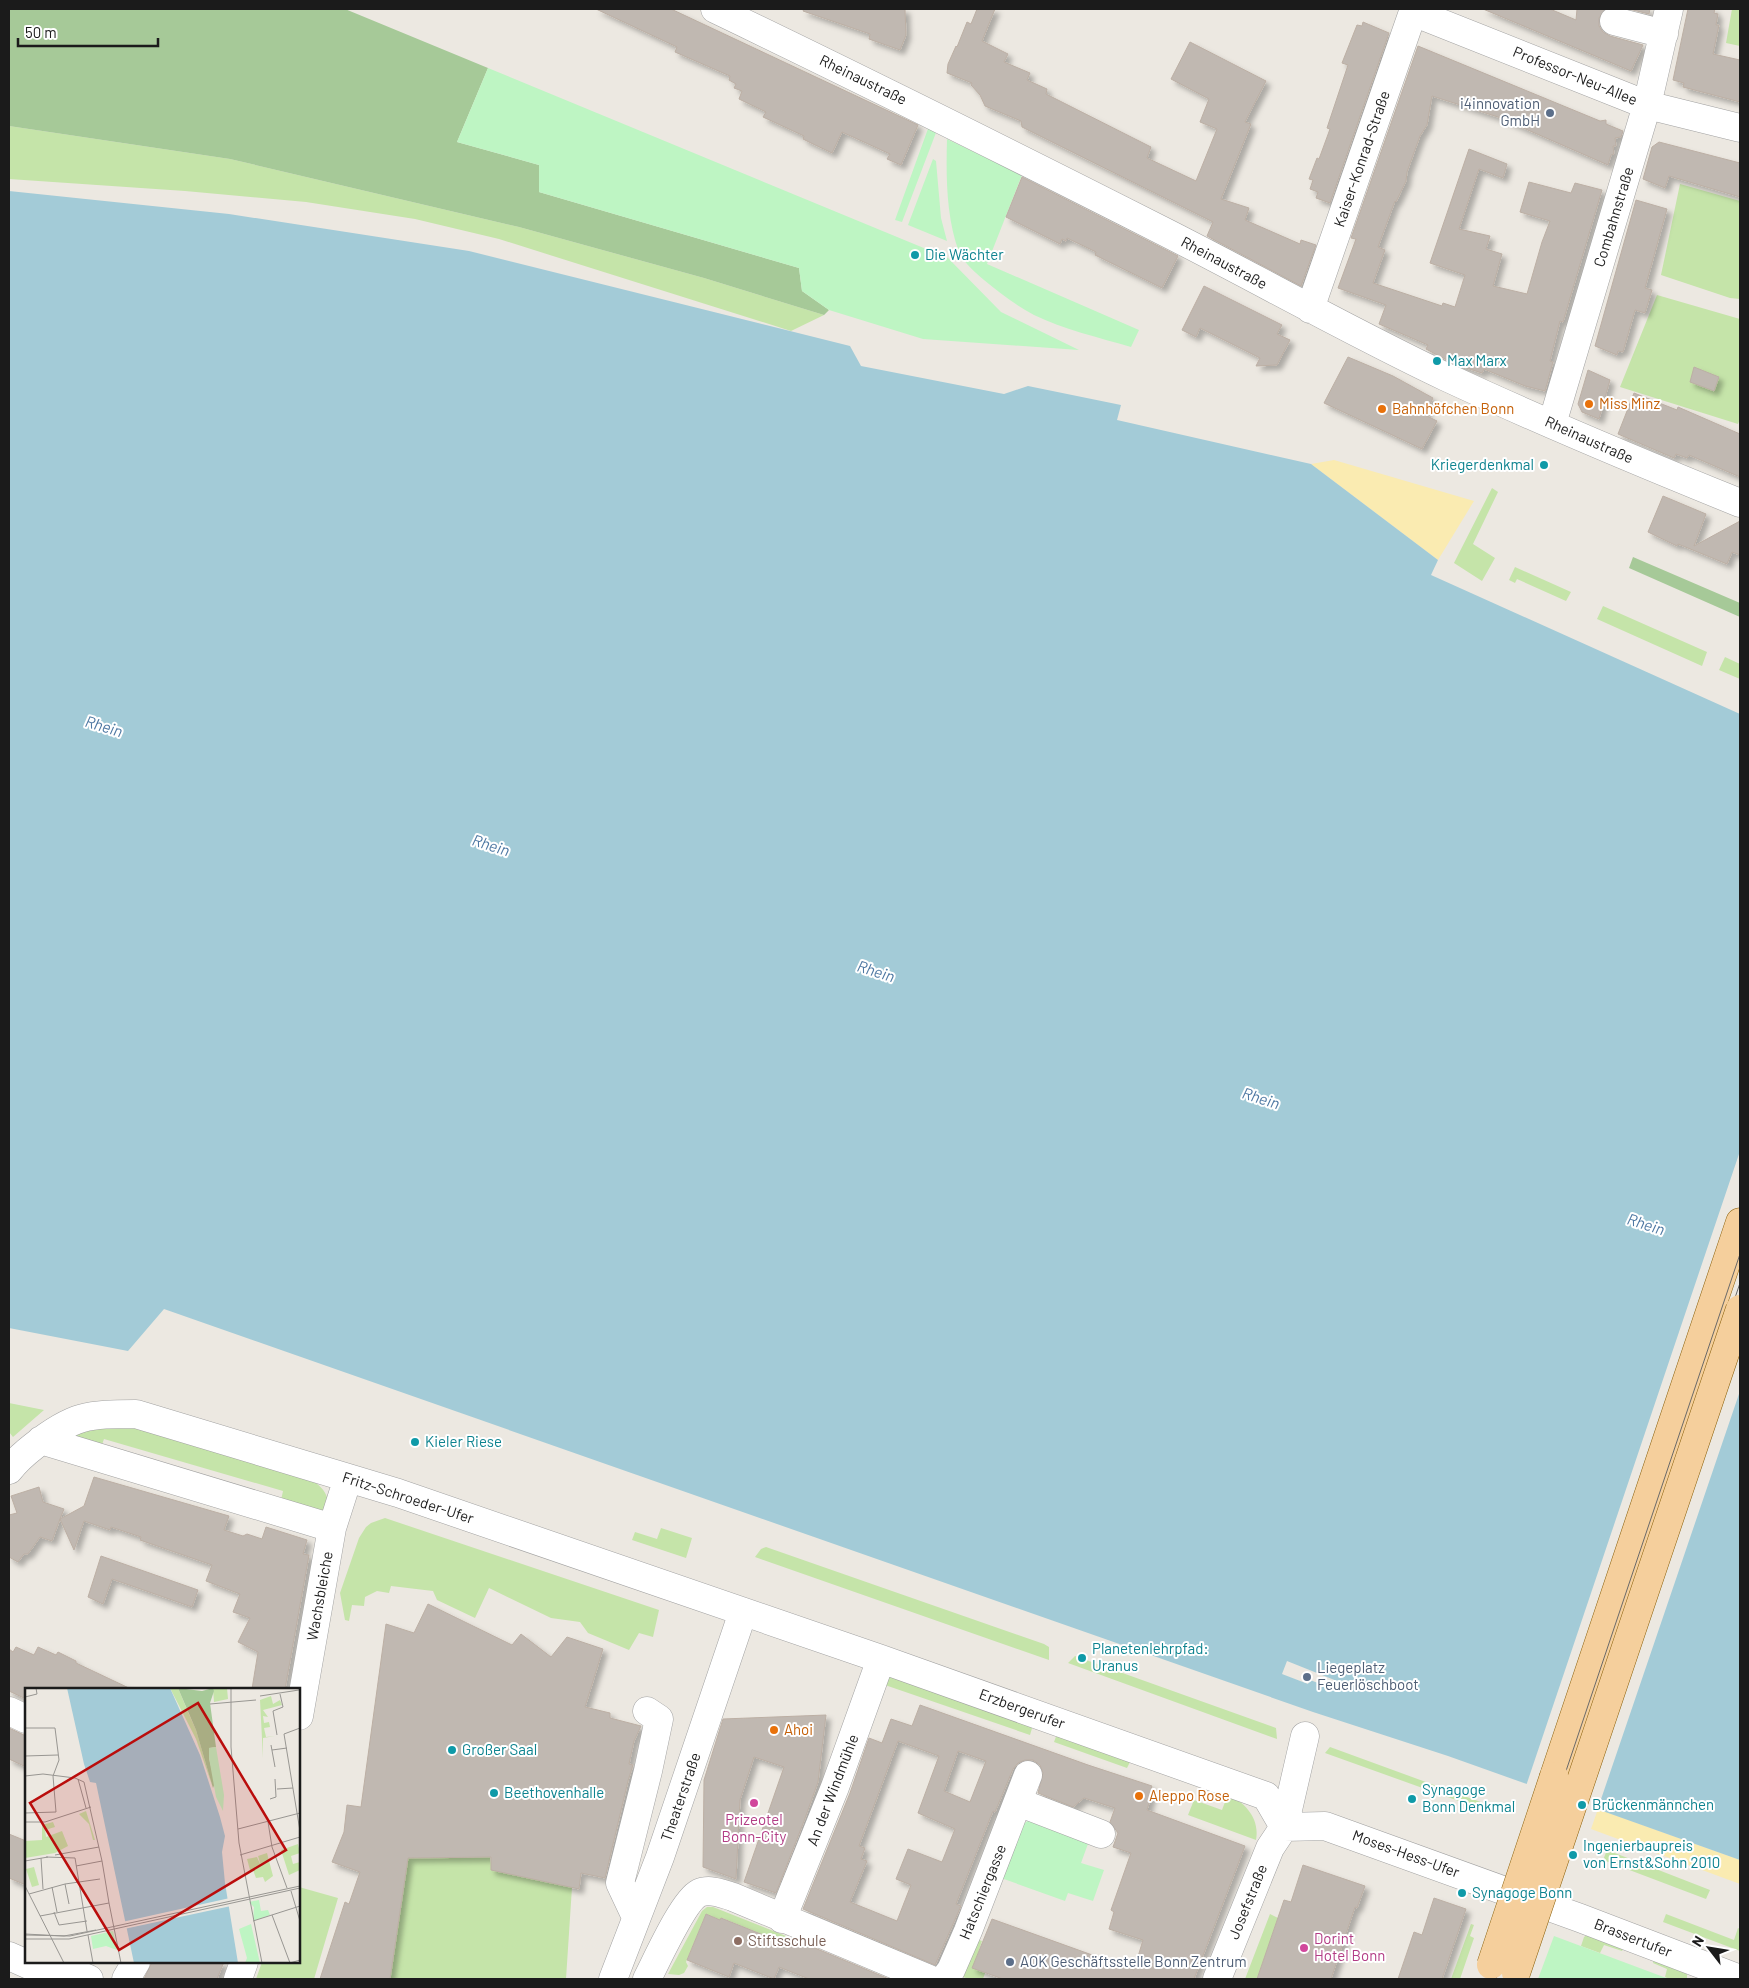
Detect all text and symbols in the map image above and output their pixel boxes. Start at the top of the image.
scale bar [18,15,158,47]
text: 50 m [25,23,57,41]
street label: Professor-Neu-Allee [1511,42,1640,108]
street label: Rheinaustraße [817,50,910,108]
street label: Kaiser-Konrad-Straße [1329,88,1393,229]
place label: i4innovation GmbH [1460,94,1540,129]
marker: i4innovation GmbH [1544,107,1556,119]
street label: Combahnstraße [1589,164,1637,269]
street label: Rheinaustraße [1178,232,1271,292]
place label: Die Wächter [925,245,1004,263]
marker: Die Wächter [909,249,921,261]
place label: Max Marx [1447,351,1507,369]
marker: Max Marx [1431,355,1443,367]
place label: Miss Minz [1599,394,1660,412]
marker: Miss Minz [1583,398,1595,410]
place label: Bahnhöfchen Bonn [1392,399,1514,417]
marker: Bahnhöfchen Bonn [1376,403,1388,415]
street label: Rheinaustraße [1542,412,1636,467]
place label: Kriegerdenkmal [1431,455,1534,473]
marker: Kriegerdenkmal [1538,459,1550,471]
water label: Rhein [83,711,125,740]
water label: Rhein [470,830,512,859]
water label: Rhein [855,956,897,985]
water label: Rhein [1240,1083,1282,1112]
water label: Rhein [1625,1209,1667,1238]
place label: Kieler Riese [425,1432,502,1450]
marker: Kieler Riese [409,1436,421,1448]
street label: Fritz-Schroeder-Ufer [340,1467,477,1527]
street label: Wachsbleiche [302,1550,336,1642]
place label: Planetenlehrpfad: Uranus [1092,1639,1208,1674]
marker: Planetenlehrpfad: Uranus [1076,1652,1088,1664]
place label: Liegeplatz Feuerlöschboot [1317,1658,1419,1693]
marker: Liegeplatz Feuerlöschboot [1301,1671,1313,1683]
street label: Erzbergerufer [977,1684,1068,1732]
inset map [25,1688,300,1963]
place label: Ahoi [784,1720,813,1738]
marker: Ahoi [768,1724,780,1736]
street label: An der Windmühle [803,1731,862,1848]
place label: Großer Saal [462,1740,537,1758]
marker: Großer Saal [446,1744,458,1756]
street label: Theaterstraße [656,1750,704,1843]
place label: Synagoge Bonn Denkmal [1422,1780,1515,1815]
place label: Beethovenhalle [504,1783,604,1801]
place label: Aleppo Rose [1149,1786,1230,1804]
marker: Beethovenhalle [488,1787,500,1799]
marker: Aleppo Rose [1133,1790,1145,1802]
marker: Synagoge Bonn Denkmal [1406,1793,1418,1805]
place label: Brückenmännchen [1592,1795,1714,1813]
marker: Prizeotel Bonn-City [748,1797,760,1809]
marker: Brückenmännchen [1576,1799,1588,1811]
place label: Prizeotel Bonn-City [722,1810,787,1845]
street label: Moses-Hess-Ufer [1350,1825,1463,1881]
place label: Ingenierbaupreis von Ernst&Sohn 2010 [1583,1836,1720,1871]
street label: Hatschiergasse [955,1841,1009,1942]
marker: Ingenierbaupreis von Ernst&Sohn 2010 [1567,1849,1579,1861]
street label: Josefstraße [1224,1862,1270,1942]
place label: Synagoge Bonn [1472,1883,1572,1901]
marker: Synagoge Bonn [1456,1887,1468,1899]
street label: Brassertufer [1592,1914,1675,1960]
north arrow [1684,1923,1734,1973]
place label: Dorint Hotel Bonn [1314,1929,1385,1964]
place label: Stiftsschule [748,1931,826,1949]
text: N [1688,1933,1707,1949]
marker: Stiftsschule [732,1935,744,1947]
marker: Dorint Hotel Bonn [1298,1942,1310,1954]
place label: AOK Geschäftsstelle Bonn Zentrum [1020,1952,1247,1970]
marker: AOK Geschäftsstelle Bonn Zentrum [1004,1956,1016,1968]

